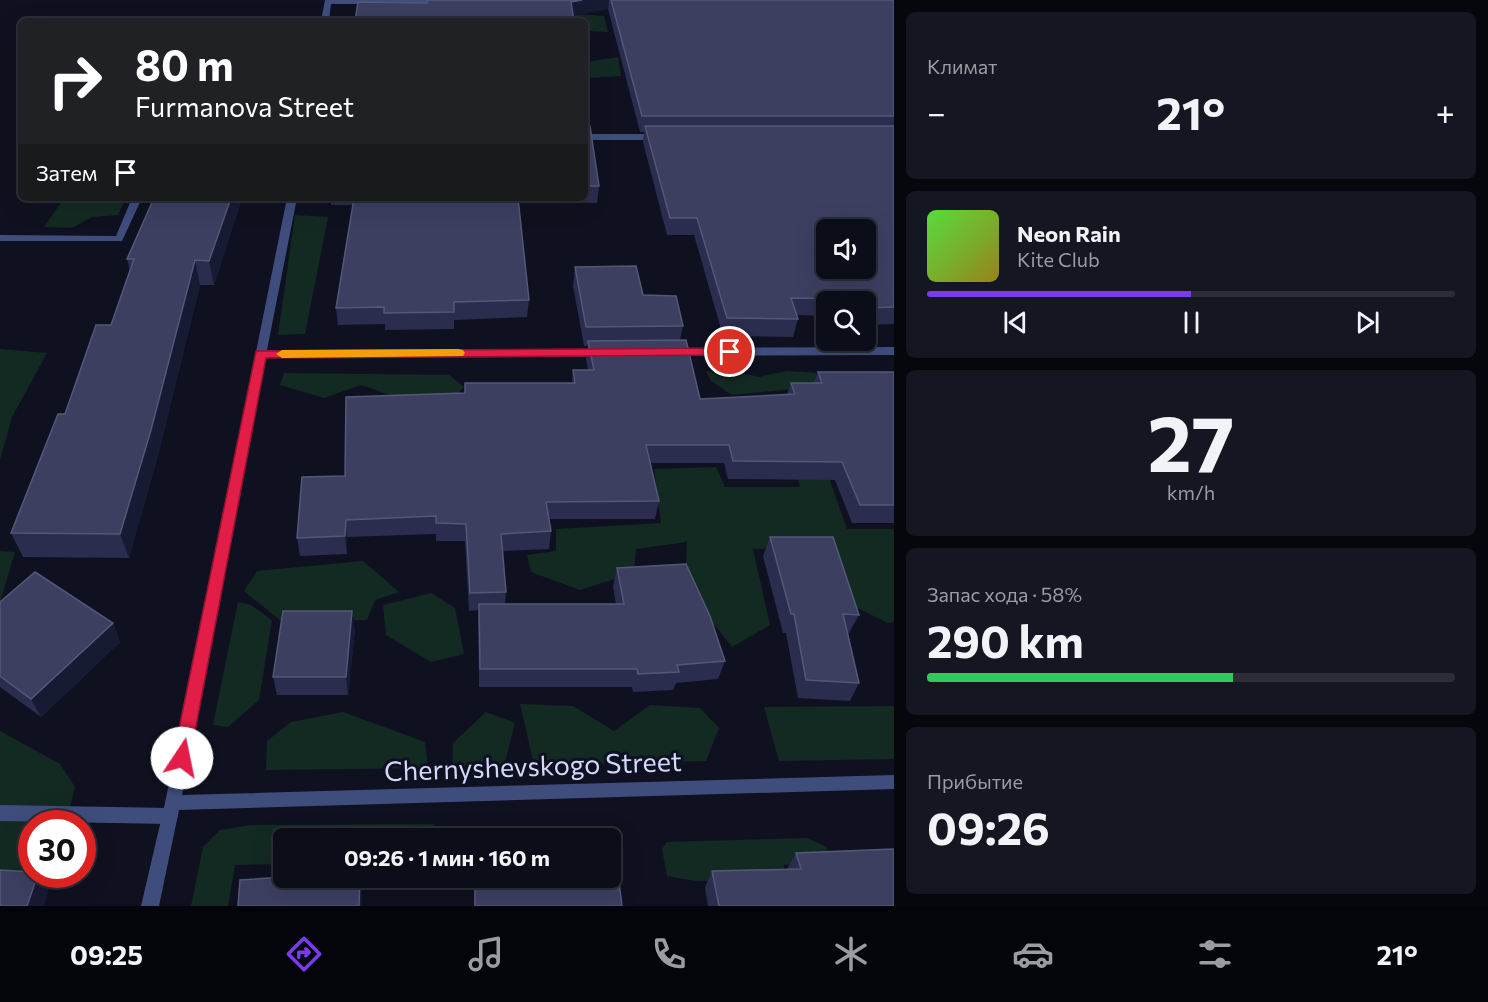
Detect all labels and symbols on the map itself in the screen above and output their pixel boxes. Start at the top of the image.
pin [704,326,755,377]
position arrow [150,726,214,790]
street label: Chernyshevskogo Street [384,744,682,787]
speed limit sign: 30 [18,810,96,888]

